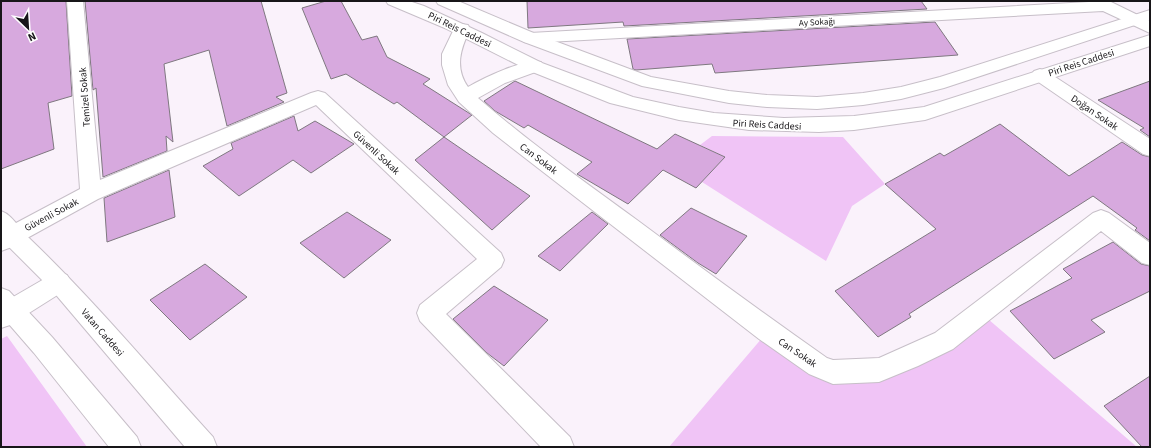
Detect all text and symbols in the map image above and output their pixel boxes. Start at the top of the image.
north arrow [8,8,48,48]
street label: Piri Reis Caddesi [426,9,494,51]
street label: Ay Sokağı [799,15,835,30]
text: N [26,28,39,45]
street label: Piri Reis Caddesi [1046,46,1116,80]
street label: Temizel Sokak [76,67,94,127]
street label: Doğan Sokak [1068,92,1121,134]
street label: Piri Reis Caddesi [732,116,802,134]
street label: Güvenli Sokak [350,127,403,178]
street label: Can Sokak [517,140,560,178]
street label: Güvenli Sokak [22,195,81,235]
street label: Vatan Caddesi [78,306,127,360]
street label: Can Sokak [775,335,820,371]

